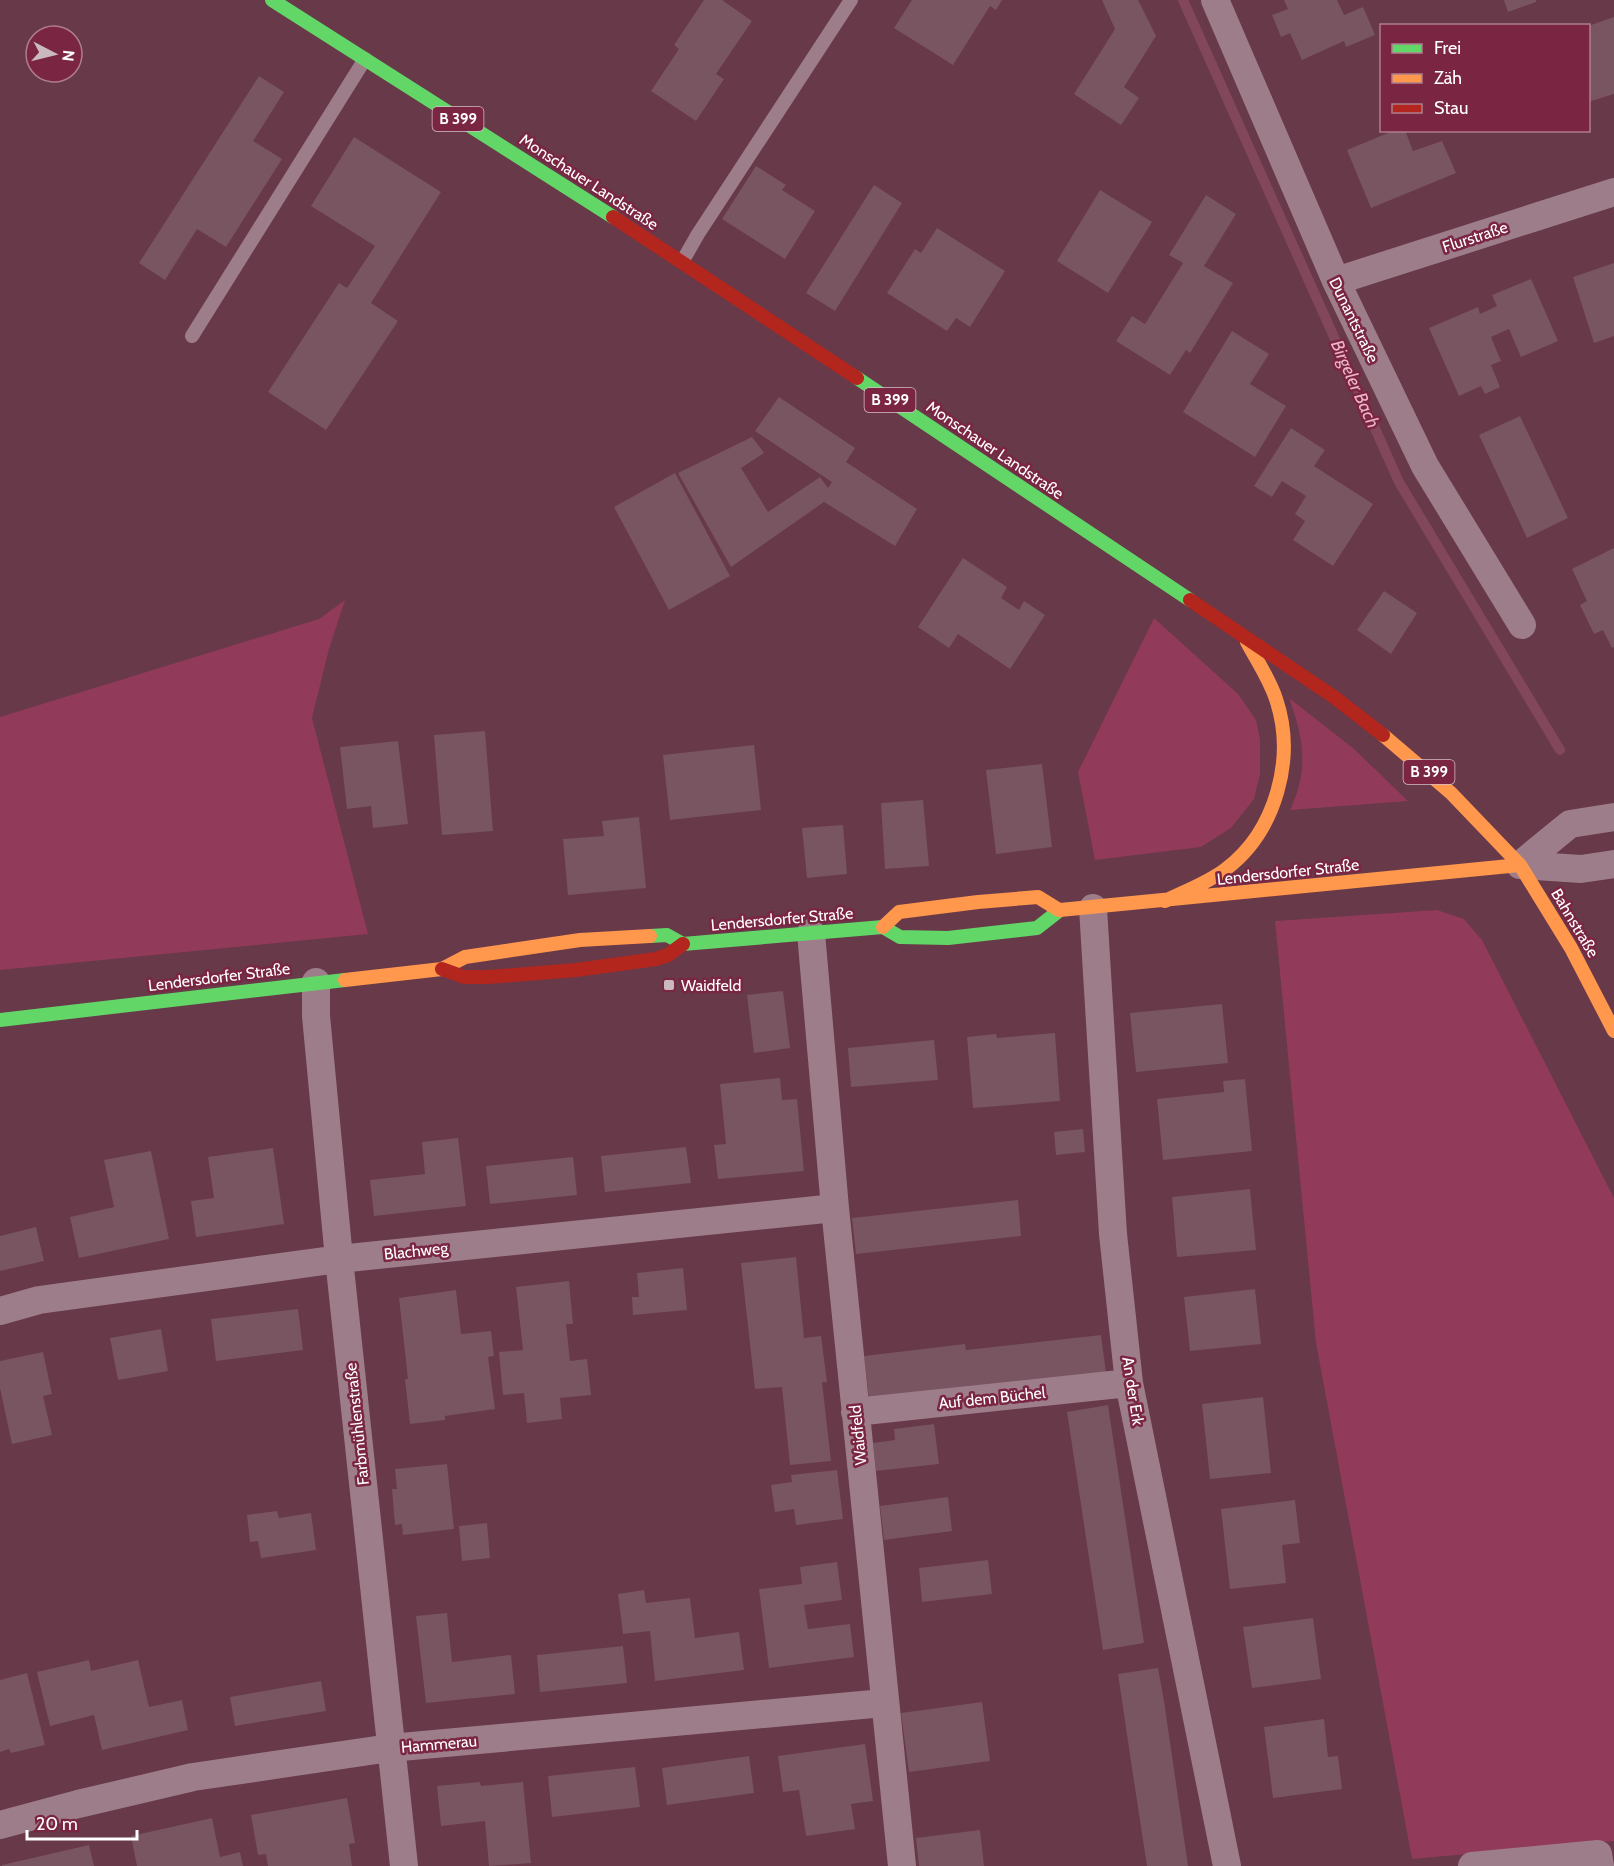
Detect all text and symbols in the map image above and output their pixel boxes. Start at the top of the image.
north arrow [24,24,84,84]
legend [1380,24,1590,132]
text: Frei [1434,37,1461,59]
text: N [58,49,79,63]
text: Zäh [1434,67,1462,89]
text: Stau [1434,97,1468,119]
road number: B 399 [432,107,484,131]
street label: Monschauer Landstraße [516,130,662,234]
street label: Flurstraße [1440,218,1510,256]
street label: Dunantstraße [1325,274,1383,366]
water label: Birgeler Bach [1326,337,1384,431]
road number: B 399 [864,388,916,412]
street label: Monschauer Landstraße [923,397,1067,503]
road number: B 399 [1404,760,1454,784]
street label: Lendersdorfer Straße [1216,855,1360,889]
street label: Bahnstraße [1547,885,1603,961]
street label: Lendersdorfer Straße [710,903,854,935]
street label: Lendersdorfer Straße [147,959,291,995]
place label: Waidfeld [681,976,741,995]
marker: Waidfeld [662,978,676,992]
street label: Blachweg [383,1238,450,1264]
street label: An der Erk [1118,1355,1148,1427]
street label: Farbmühlenstraße [341,1362,373,1486]
street label: Auf dem Büchel [938,1383,1047,1413]
street label: Waidfeld [845,1404,871,1466]
street label: Hammerau [400,1731,478,1757]
scale bar [27,1803,136,1841]
text: 20 m [36,1813,78,1835]

